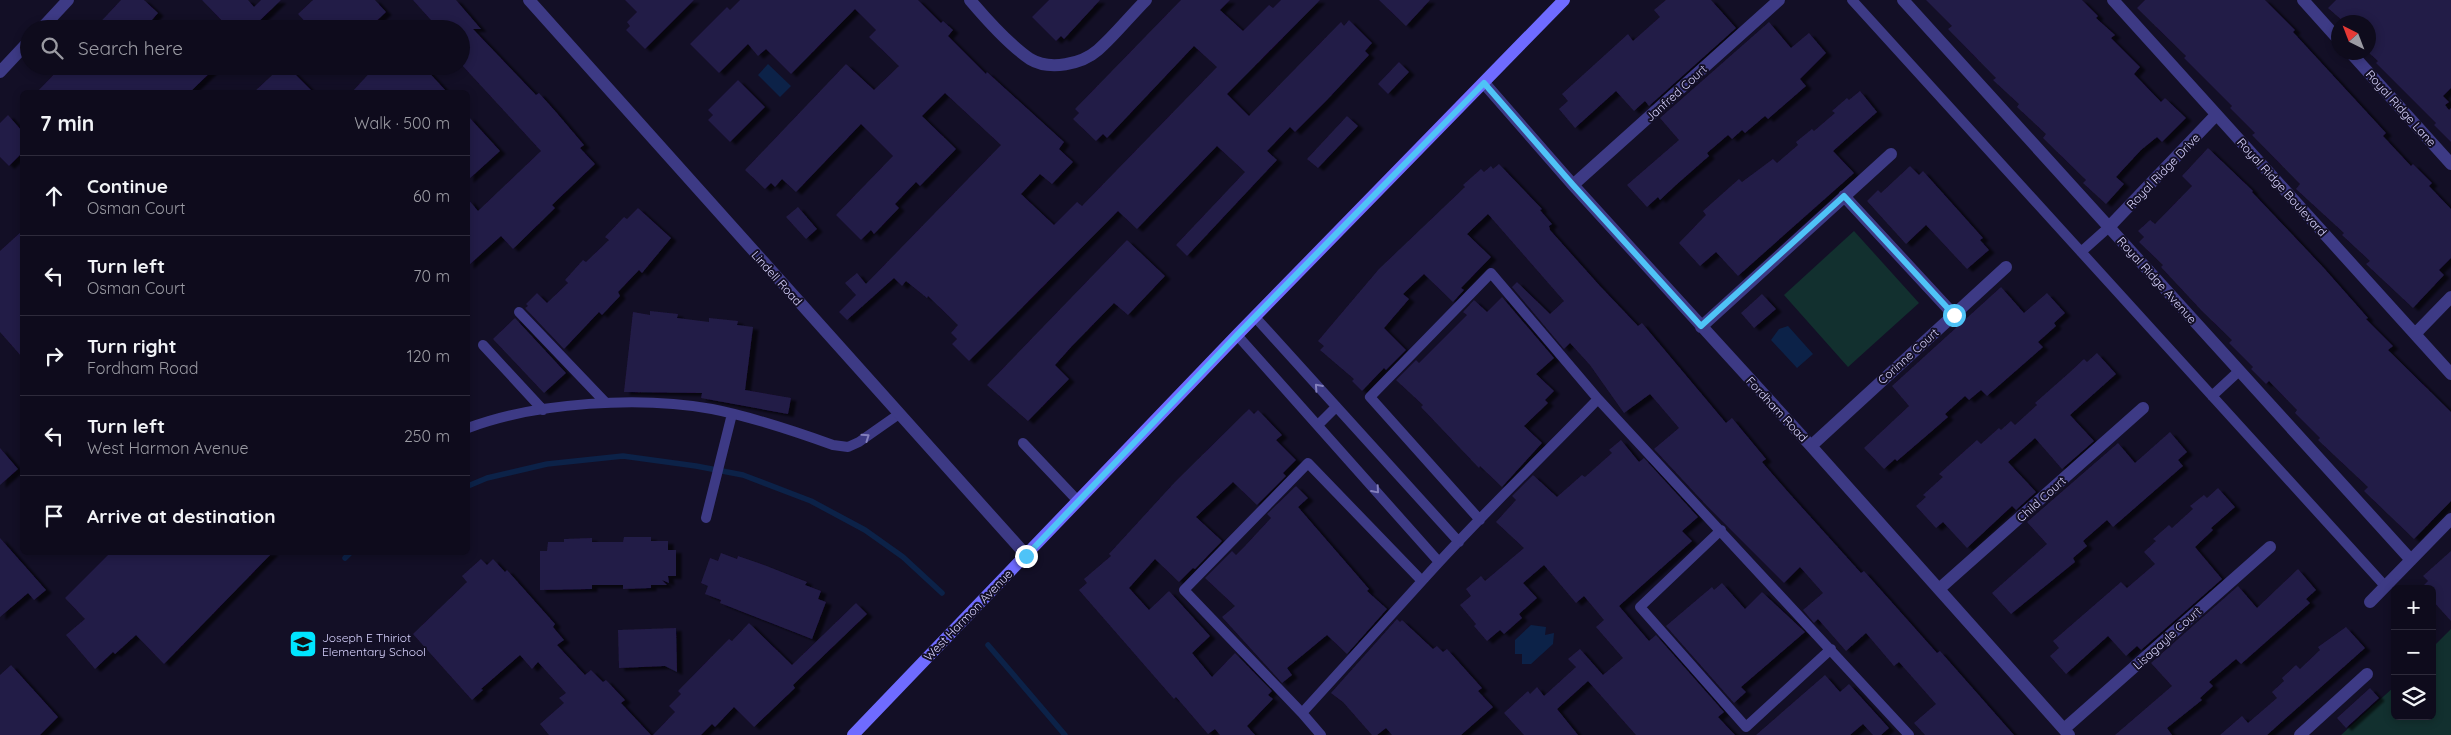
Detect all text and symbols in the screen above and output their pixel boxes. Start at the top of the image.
north arrow [2331,15,2376,60]
search box [20,20,470,75]
icon: search [38,34,66,62]
text: Search here [78,36,183,60]
street label: Janfred Court [1642,61,1710,125]
street label: Royal Ridge Lane [2363,67,2439,150]
text: 7 min [40,110,94,136]
text: Walk · 500 m [354,113,450,133]
street label: Royal Ridge Drive [2123,130,2203,212]
street label: Royal Ridge Boulevard [2234,135,2330,239]
text: Continue [87,174,168,198]
icon: ahead [40,182,68,210]
text: 60 m [413,186,450,206]
text: Osman Court [87,198,185,218]
street label: Royal Ridge Avenue [2114,234,2200,327]
street label: Lindell Road [749,248,805,308]
text: Turn left [87,254,165,278]
icon: left [40,262,68,290]
text: 70 m [413,266,450,286]
text: Osman Court [87,278,185,298]
route start [1943,304,1966,327]
street label: Corinne Court [1874,325,1942,387]
text: Turn right [87,334,176,358]
icon: right [40,342,68,370]
text: 120 m [407,346,450,366]
text: Fordham Road [87,358,198,378]
street label: Fordham Road [1743,373,1811,445]
one-way arrow [1315,384,1324,393]
text: Turn left [87,414,165,438]
icon: left [40,422,68,450]
text: 250 m [404,426,450,446]
one-way arrow [861,434,870,443]
text: West Harmon Avenue [87,438,249,458]
street label: Child Court [2013,473,2069,525]
one-way arrow [1370,485,1379,494]
icon: arrive [40,502,68,530]
text: Arrive at destination [87,504,276,528]
route end [1015,545,1038,568]
street label: West Harmon Avenue [921,566,1016,664]
map controls [2391,585,2436,720]
button: + [2391,585,2436,630]
street label: Lisagayle Court [2130,603,2204,673]
school or university icon: Joseph E Thiriot Elementary School [288,629,318,659]
place label: Joseph E Thiriot Elementary School [322,630,426,659]
button: − [2391,630,2436,675]
button: layers [2391,675,2436,720]

